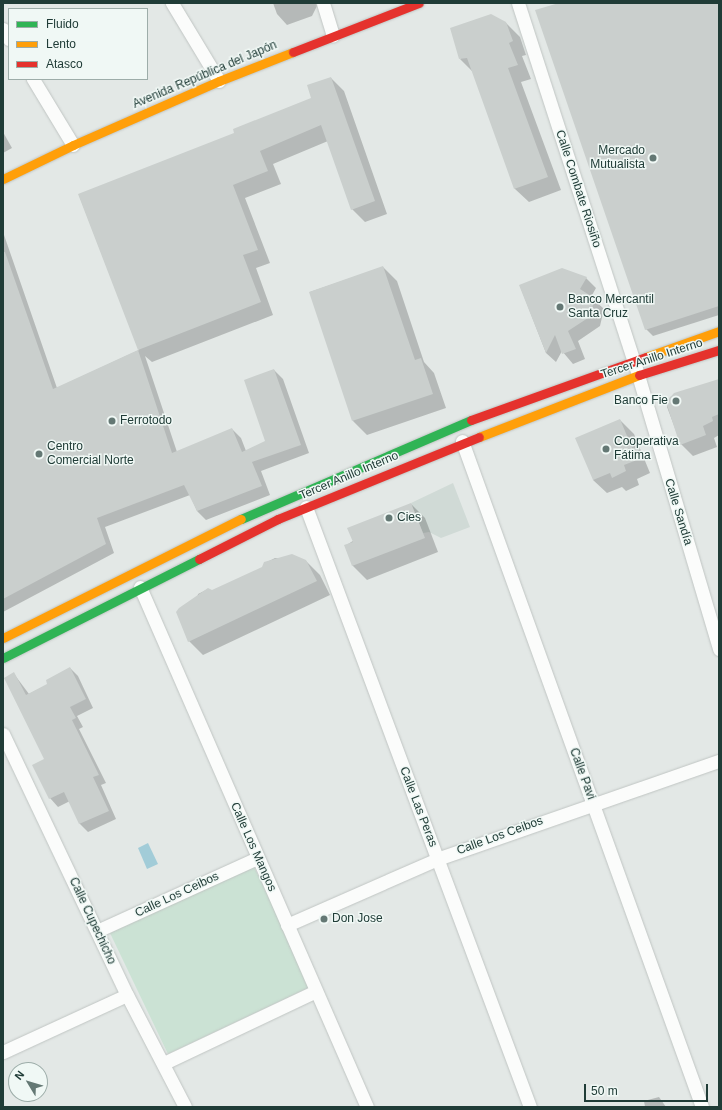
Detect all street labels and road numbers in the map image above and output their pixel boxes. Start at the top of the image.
street label: Avenida República del Japón [131,38,279,112]
street label: Calle Combate Riosiño [552,128,604,250]
street label: Tercer Anillo Interno [599,336,705,382]
street label: Tercer Anillo Interno [297,449,401,503]
street label: Calle Sandía [661,477,695,547]
street label: Calle Pavi [566,746,598,802]
street label: Calle Las Peras [396,765,440,849]
street label: Calle Los Mangos [227,800,279,894]
street label: Calle Los Ceibos [455,814,545,858]
street label: Calle Los Ceibos [133,869,221,921]
street label: Calle Cupechicho [66,875,118,967]

